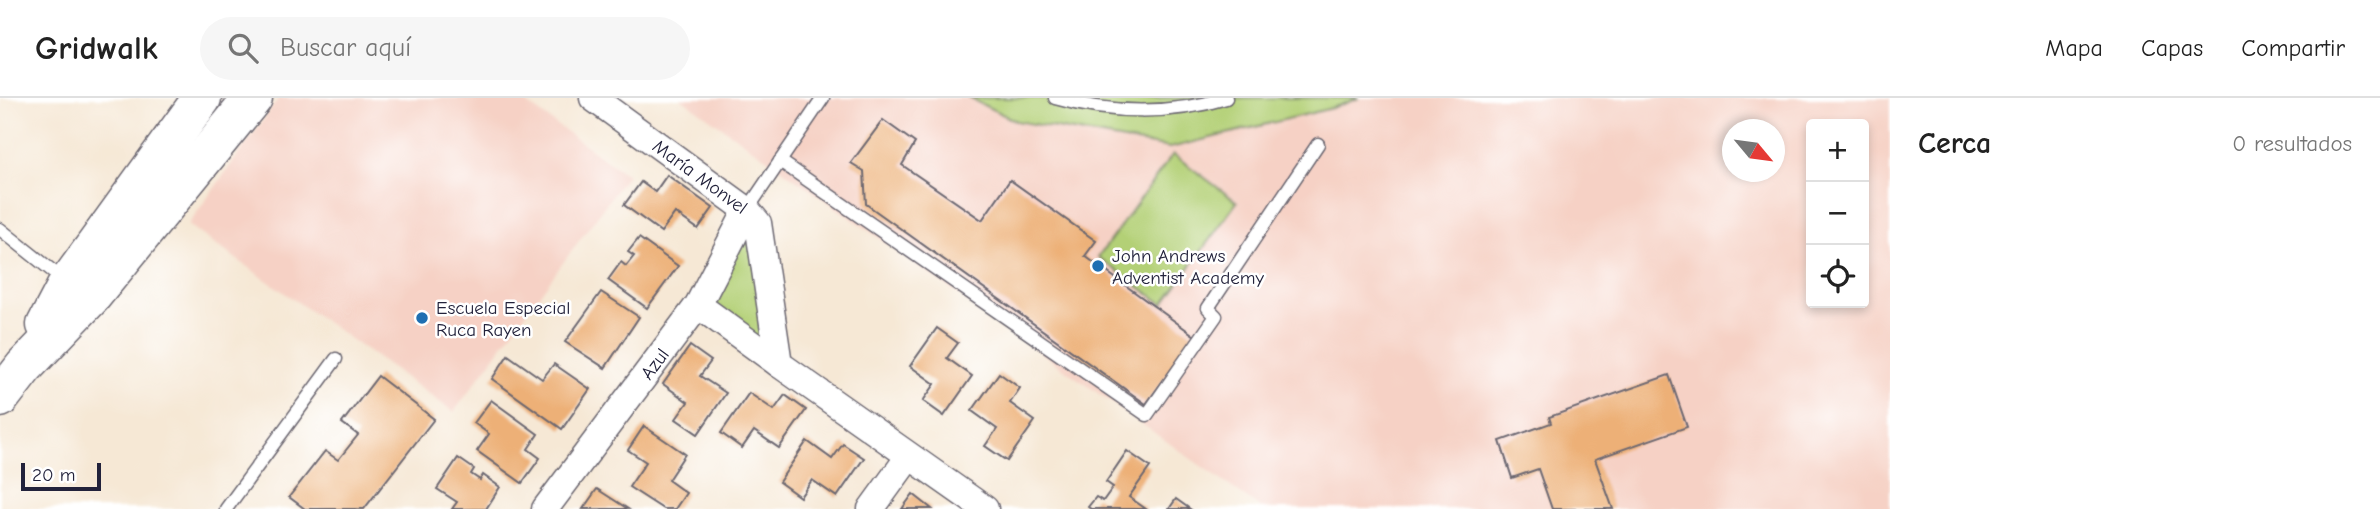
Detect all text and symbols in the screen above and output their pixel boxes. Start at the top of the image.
search box [200,17,690,80]
text: Gridwalk [35,29,158,67]
icon: search [224,29,262,67]
text: Buscar aquí [280,33,411,63]
text: Mapa [2045,34,2103,62]
text: Capas [2141,34,2203,62]
text: Compartir [2241,34,2345,62]
north arrow [1722,119,1785,182]
map controls [1806,119,1869,308]
button: + [1806,119,1869,182]
text: Cerca [1918,126,1991,161]
text: 0 resultados [2232,130,2352,157]
street label: María Monvel [648,135,752,219]
button: − [1806,182,1869,245]
place label: John Andrews Adventist Academy [1112,245,1264,289]
button: locate [1806,245,1869,308]
marker: John Andrews Adventist Academy [1090,258,1106,274]
place label: Escuela Especial Ruca Rayen [436,297,570,341]
marker: Escuela Especial Ruca Rayen [414,310,430,326]
street label: Azul [636,344,674,384]
scale bar [21,460,102,492]
text: 20 m [32,464,76,486]

